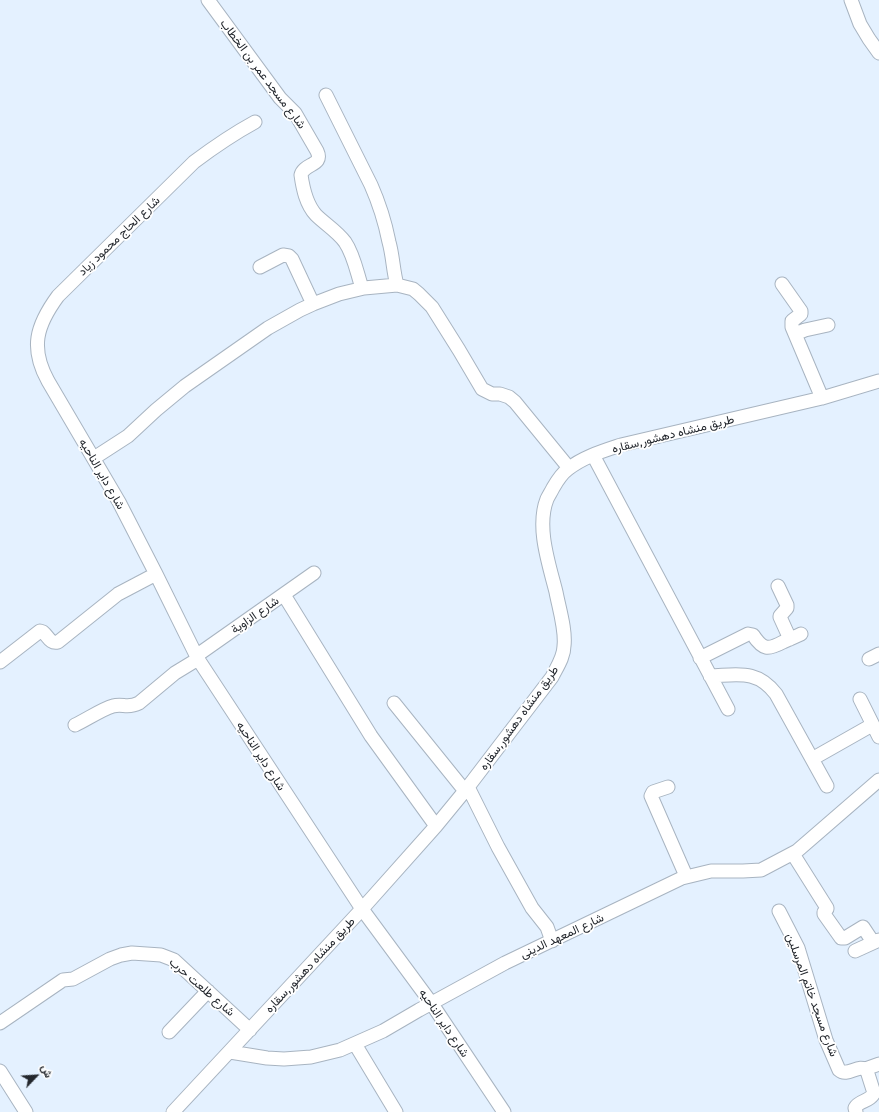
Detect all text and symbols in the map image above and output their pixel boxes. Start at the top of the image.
street label: شارع مسجد عمر بن الخطاب [217,16,309,132]
street label: شارع الحاج محمود زياد [75,193,163,279]
street label: طريق منشاه دهشور,سقاره [610,412,736,456]
street label: شارع داير الناحيه [76,436,128,512]
street label: شارع الزاوية [228,593,282,637]
street label: طريق منشاه دهشور,سقاره [476,663,562,773]
street label: شارع داير الناحيه [233,719,289,793]
street label: شارع المعهد الدينى [518,910,606,962]
street label: طريق منشاه دهشور,سقاره [262,914,358,1016]
street label: شارع مسجد خاتم المرسلين [783,931,841,1059]
street label: شارع طلعت حرب [166,955,238,1019]
street label: شارع داير الناحيه [416,986,472,1060]
north arrow [16,1056,56,1096]
text: ش [39,1062,56,1079]

